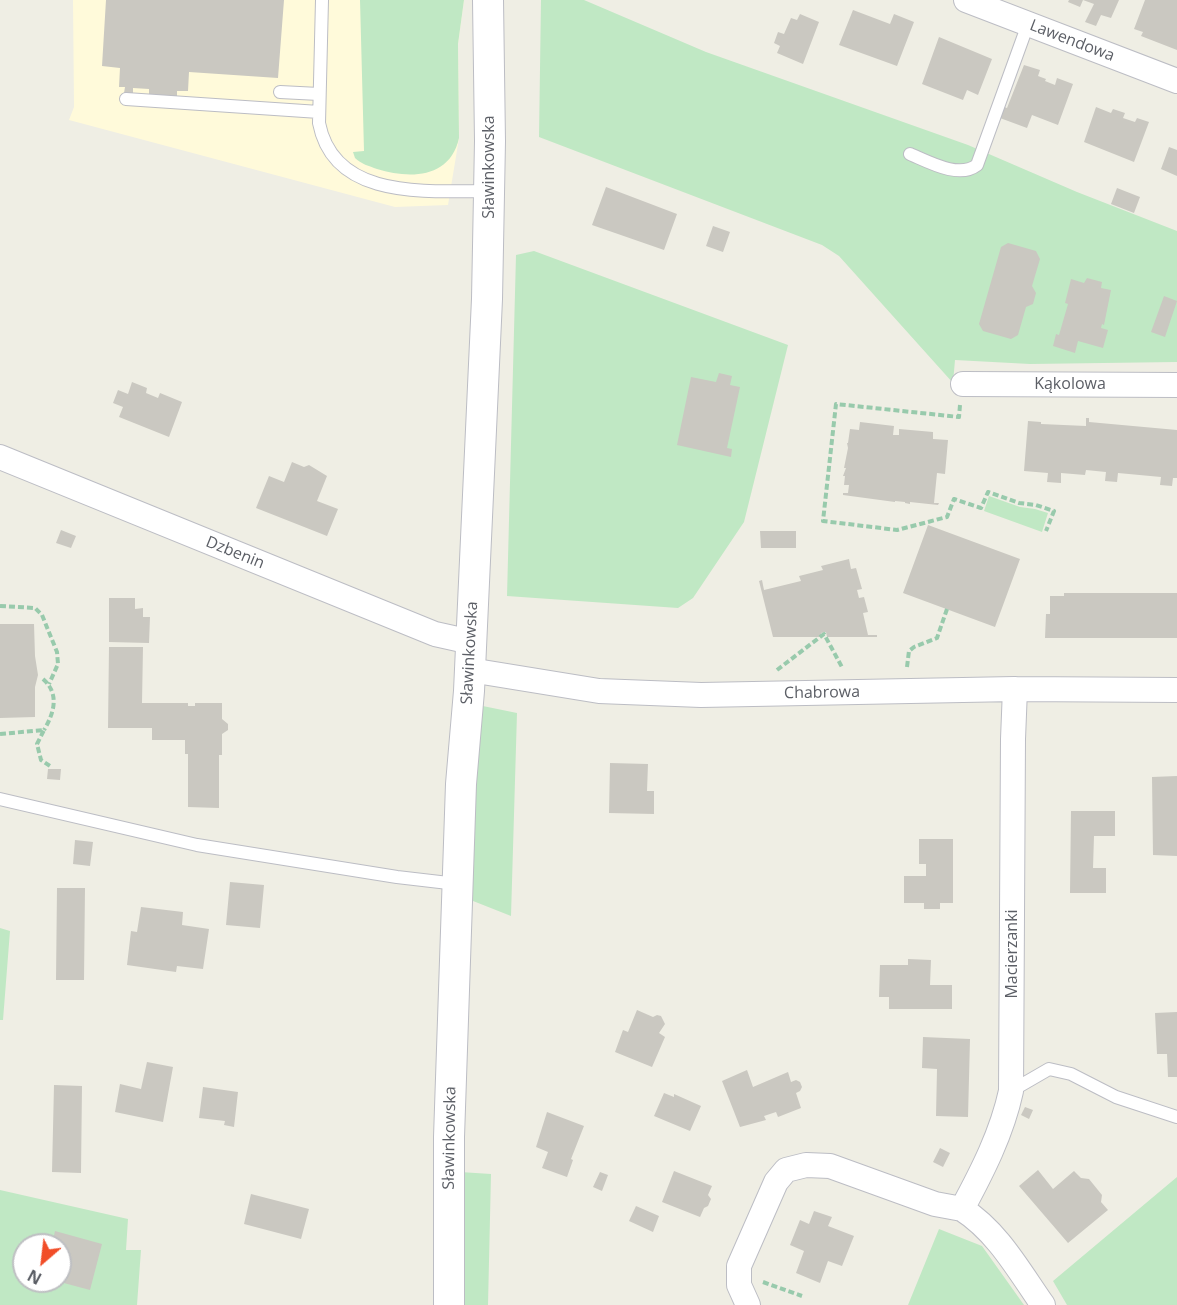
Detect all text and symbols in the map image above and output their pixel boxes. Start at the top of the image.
street label: Lawendowa [1027,16,1117,66]
street label: Sławinkowska [479,115,499,219]
street label: Kąkolowa [1034,374,1106,394]
street label: Dzbenin [203,533,267,573]
street label: Sławinkowska [458,601,482,705]
street label: Chabrowa [784,683,860,703]
street label: Macierzanki [1002,909,1022,999]
street label: Sławinkowska [440,1086,460,1190]
north arrow [12,1233,72,1293]
text: N [24,1264,45,1290]

